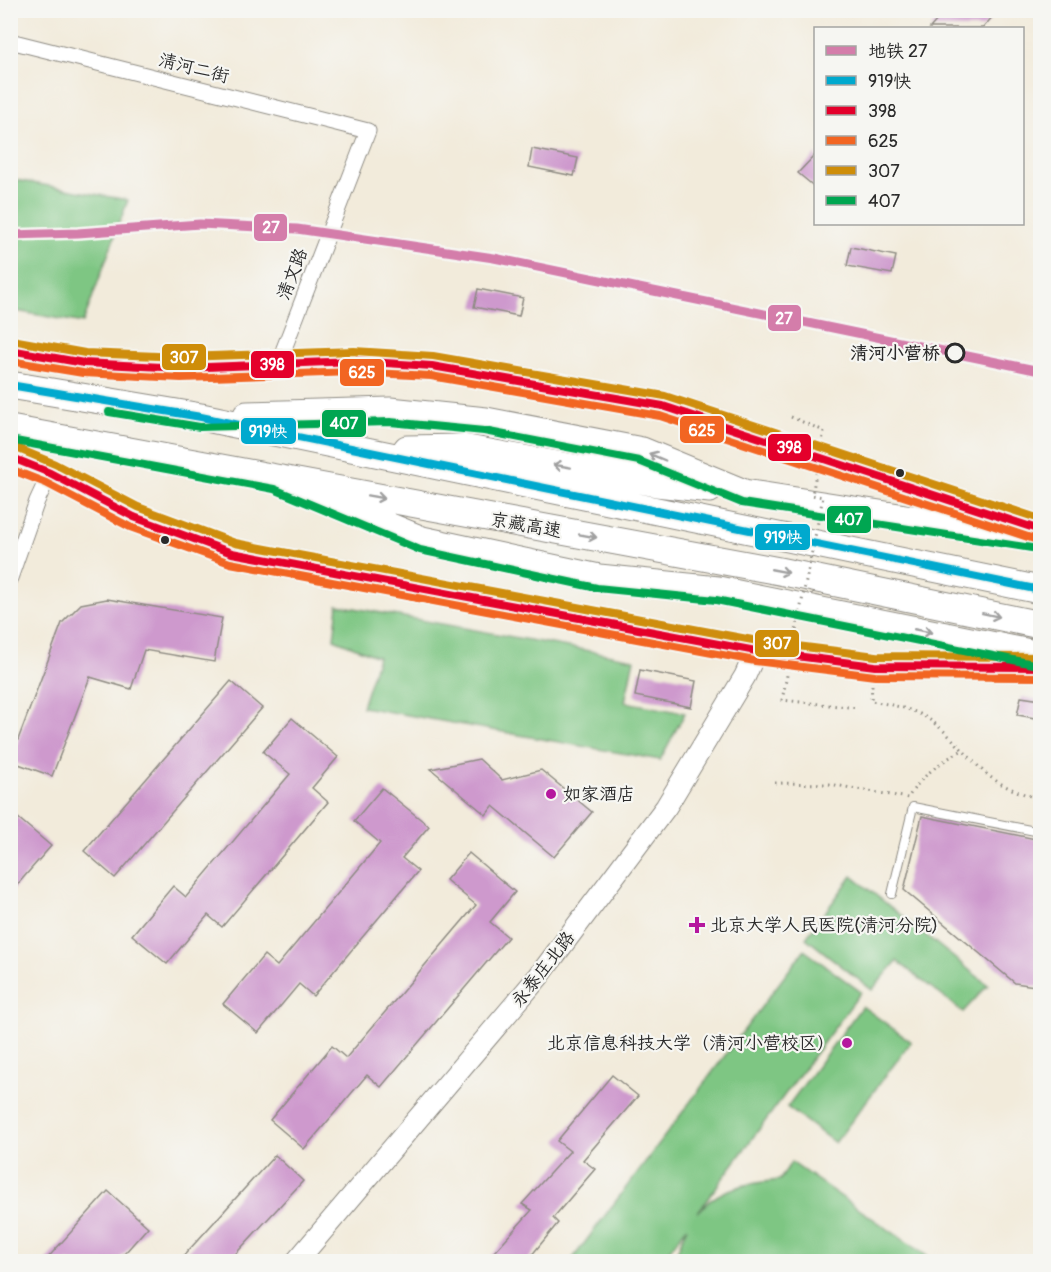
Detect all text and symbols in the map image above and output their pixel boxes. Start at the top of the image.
legend [814,27,1024,225]
text: 地铁 27 [868,40,928,63]
street label: 清河二街 [156,49,232,88]
text: 919快 [868,70,912,93]
text: 398 [868,100,896,123]
text: 625 [868,130,898,153]
text: 307 [868,160,900,183]
text: 407 [868,190,901,213]
line badge: 27 [253,213,288,242]
text: 27 [262,218,280,238]
street label: 清文路 [272,245,313,304]
line badge: 27 [767,304,802,332]
text: 27 [775,309,793,329]
place label: 清河小营桥 [850,342,940,365]
line badge: 307 [161,343,207,371]
marker: 清河小营桥 [945,343,965,363]
text: 307 [170,348,199,368]
line badge: 398 [250,350,295,379]
text: 398 [259,355,285,375]
line badge: 625 [339,358,385,387]
text: 625 [349,363,376,383]
line badge: 407 [321,409,367,438]
text: 407 [330,414,359,434]
line badge: 625 [679,415,725,444]
line badge: 919快 [240,417,297,445]
text: 625 [689,421,716,441]
text: 919快 [249,422,287,442]
line badge: 398 [767,433,812,462]
text: 398 [776,438,802,458]
one-way arrow [648,451,667,462]
one-way arrow [553,460,572,471]
unlabelled marker [894,467,906,479]
one-way arrow [365,492,385,503]
line badge: 407 [826,505,872,534]
street label: 京藏高速 [488,508,563,543]
text: 407 [835,510,864,530]
line badge: 919快 [754,523,811,551]
text: 919快 [764,528,802,548]
one-way arrow [578,531,597,542]
unlabelled marker [159,534,171,546]
one-way arrow [770,566,789,577]
one-way arrow [981,610,1001,621]
one-way arrow [913,626,933,637]
line badge: 307 [754,629,800,658]
text: 307 [763,634,792,654]
place label: 如家酒店 [563,783,635,806]
marker: 如家酒店 [544,787,558,801]
place label: 北京大学人民医院(清河分院) [710,914,938,937]
marker: 北京大学人民医院(清河分院) [688,916,706,934]
street label: 永泰庄北路 [507,927,580,1012]
place label: 北京信息科技大学（清河小营校区） [547,1032,835,1055]
marker: 北京信息科技大学（清河小营校区） [840,1036,854,1050]

